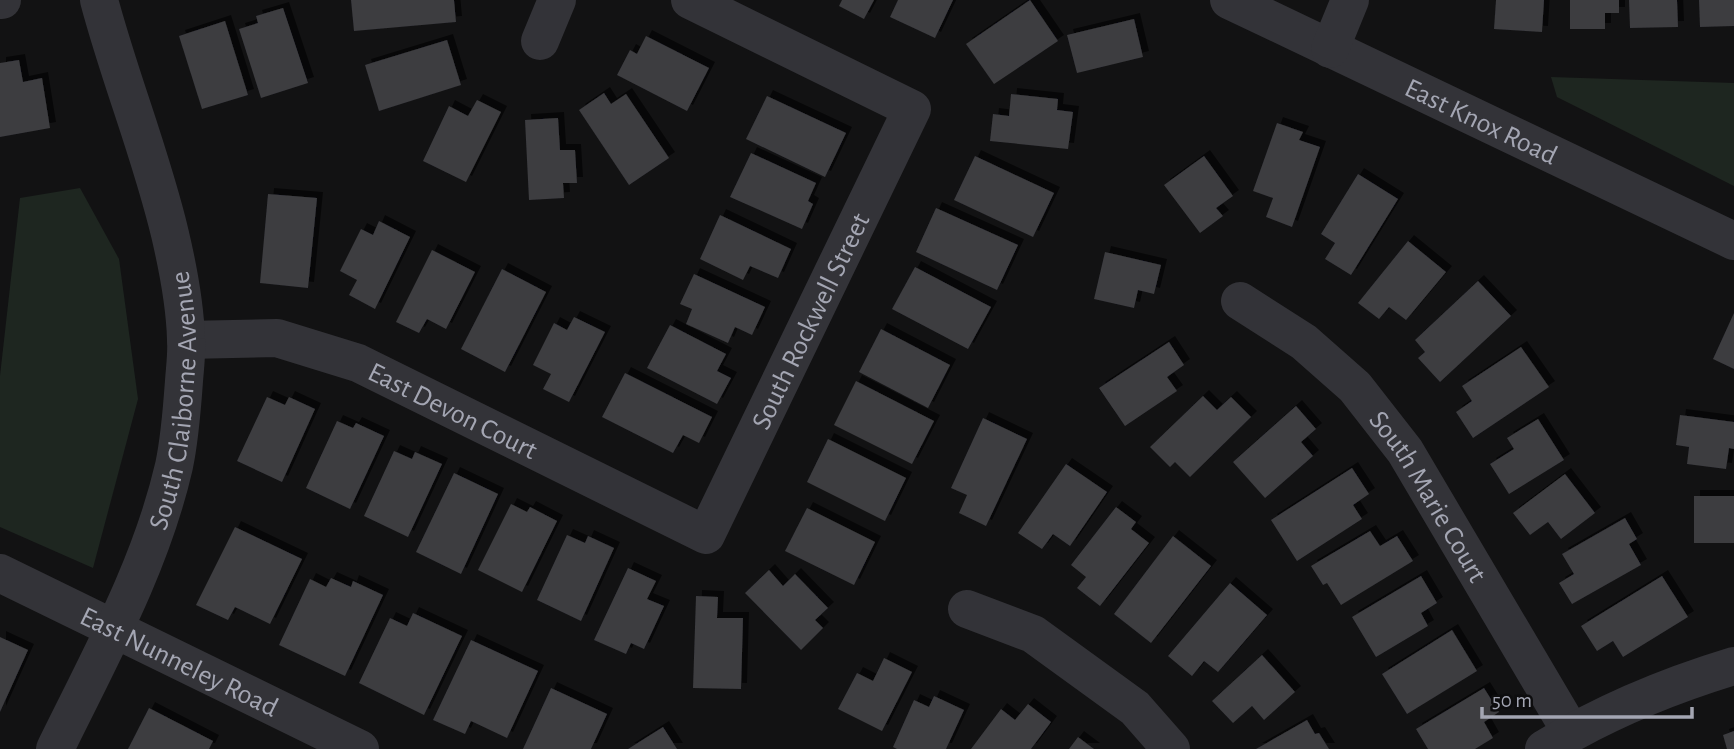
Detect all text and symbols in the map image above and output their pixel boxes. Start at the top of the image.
street label: East Knox Road [1400,74,1561,171]
street label: South Rockwell Street [747,209,876,434]
street label: South Claiborne Avenue [145,269,202,534]
street label: East Devon Court [363,358,541,465]
street label: South Marie Court [1363,406,1491,587]
street label: East Nunneley Road [75,603,282,723]
scale bar [1482,676,1692,720]
text: 50 m [1492,690,1532,711]

